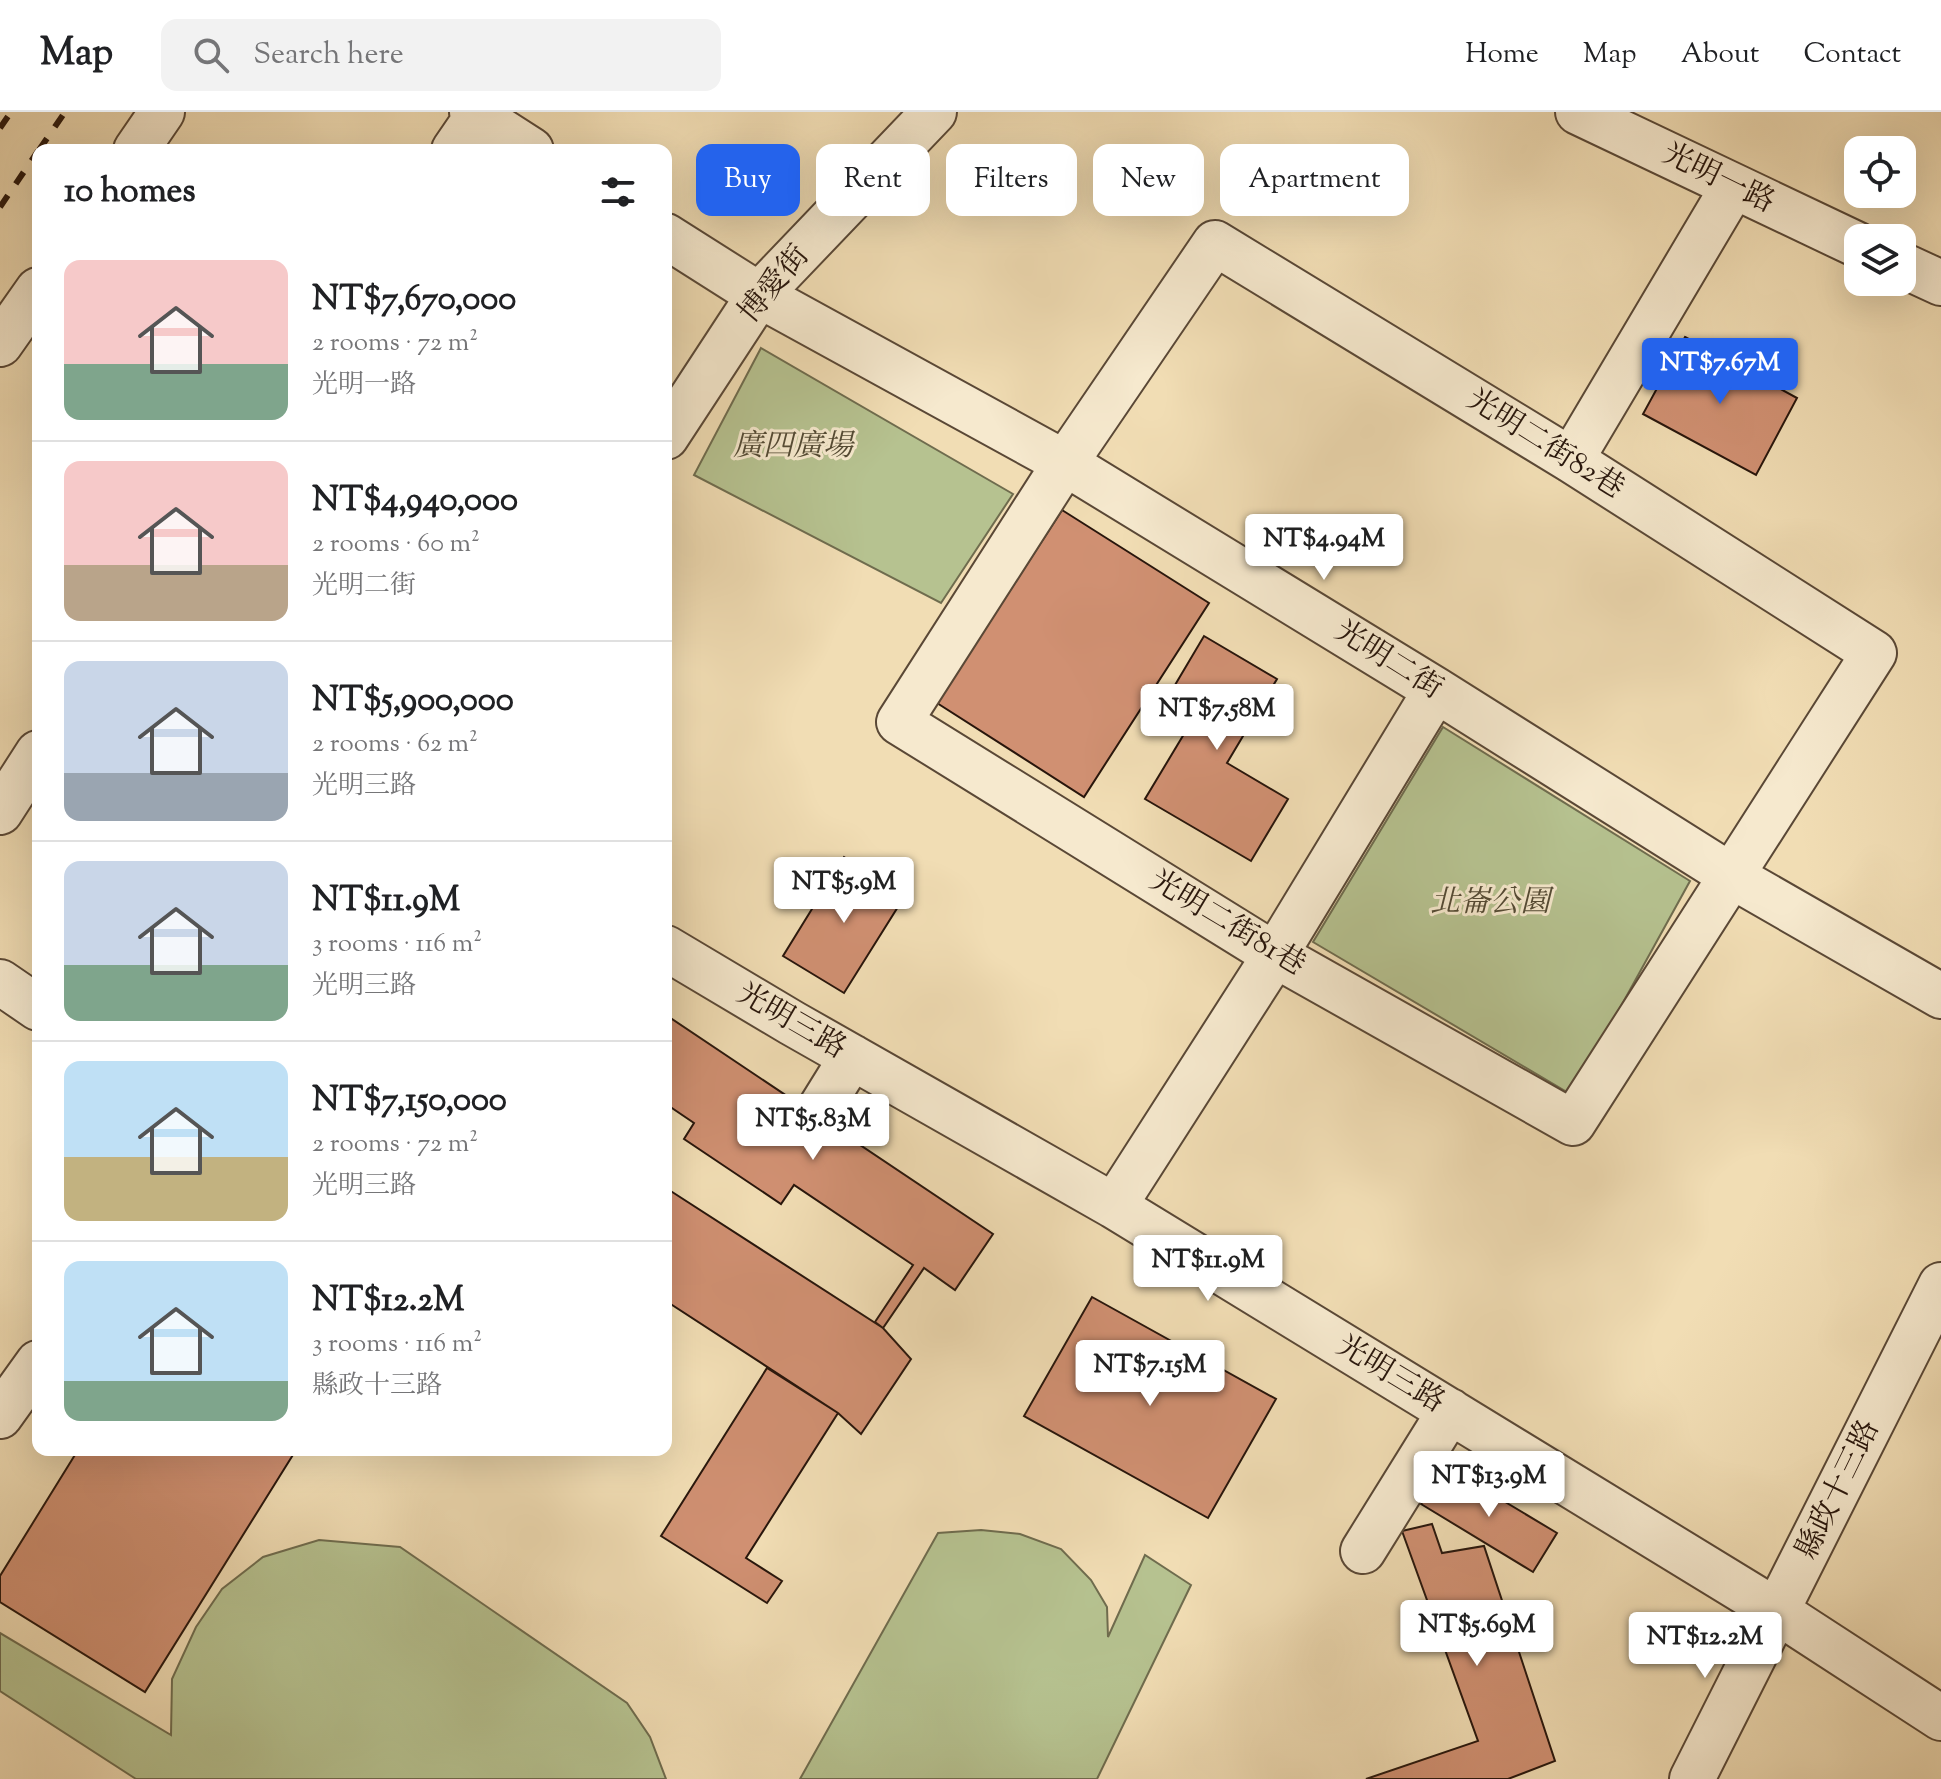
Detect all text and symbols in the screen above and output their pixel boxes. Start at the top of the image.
search box [161,19,721,91]
text: Map [40,28,113,82]
icon: search [189,33,233,77]
text: Search here [253,34,404,77]
text: Home [1465,35,1539,75]
text: Map [1583,35,1637,75]
text: About [1681,35,1759,75]
text: Contact [1803,35,1901,75]
street label: 光明一路 [1655,133,1781,225]
map controls [1844,136,1916,296]
button: locate [1844,136,1916,208]
chip: Buy [696,144,800,216]
chip: Rent [816,144,930,216]
chip: Filters [946,144,1077,216]
chip: New [1093,144,1204,216]
chip: Apartment [1220,144,1409,216]
text: 10 homes [64,168,196,217]
icon: filters [596,170,640,214]
button: layers [1844,224,1916,296]
street label: 博愛街 [730,237,820,333]
text: NT$7,670,000 [312,276,516,325]
icon: home [128,292,224,388]
text: 2 rooms · 72 m² [312,325,478,362]
pin: NT$7.67M [1637,338,1803,406]
text: NT$7.67M [1660,345,1780,382]
text: 光明一路 [312,367,416,404]
street label: 光明二街82巷 [1458,379,1632,511]
park label: 廣四廣場 [733,426,856,469]
text: NT$4,940,000 [312,477,518,526]
icon: home [128,493,224,589]
pin: NT$4.94M [1241,514,1407,582]
text: NT$4.94M [1263,521,1385,558]
text: 2 rooms · 60 m² [312,526,480,563]
text: 光明二街 [312,568,416,605]
street label: 光明二街 [1326,611,1450,711]
text: NT$5,900,000 [312,677,514,726]
pin: NT$7.58M [1134,684,1300,752]
text: NT$7.58M [1159,691,1275,728]
icon: home [128,693,224,789]
text: 2 rooms · 62 m² [312,726,478,763]
text: 光明三路 [312,768,416,805]
pin: NT$5.9M [770,857,918,925]
street label: 光明二街81巷 [1141,860,1313,988]
text: NT$5.9M [792,864,896,901]
text: NT$11.9M [312,877,460,926]
park label: 北崙公園 [1430,882,1554,925]
icon: home [128,893,224,989]
text: 3 rooms · 116 m² [312,926,482,963]
text: 光明三路 [312,968,416,1005]
street label: 光明三路 [728,973,854,1071]
text: NT$7,150,000 [312,1077,507,1126]
icon: home [128,1093,224,1189]
pin: NT$5.83M [730,1094,896,1162]
text: NT$5.83M [755,1101,871,1138]
text: 2 rooms · 72 m² [312,1126,478,1163]
text: 光明三路 [312,1168,416,1205]
pin: NT$11.9M [1125,1235,1291,1303]
text: NT$11.9M [1151,1242,1265,1279]
text: NT$12.2M [312,1277,464,1326]
icon: home [128,1293,224,1389]
text: 3 rooms · 116 m² [312,1326,482,1363]
street label: 光明三路 [1327,1326,1453,1424]
pin: NT$7.15M [1067,1340,1233,1408]
text: NT$7.15M [1094,1347,1206,1384]
text: 縣政十三路 [312,1368,442,1405]
street label: 縣政十三路 [1787,1413,1891,1567]
pin: NT$13.9M [1406,1451,1572,1519]
text: NT$13.9M [1432,1458,1546,1495]
pin: NT$5.69M [1394,1600,1560,1668]
text: NT$5.69M [1418,1607,1536,1644]
pin: NT$12.2M [1622,1612,1788,1680]
text: NT$12.2M [1647,1619,1763,1656]

